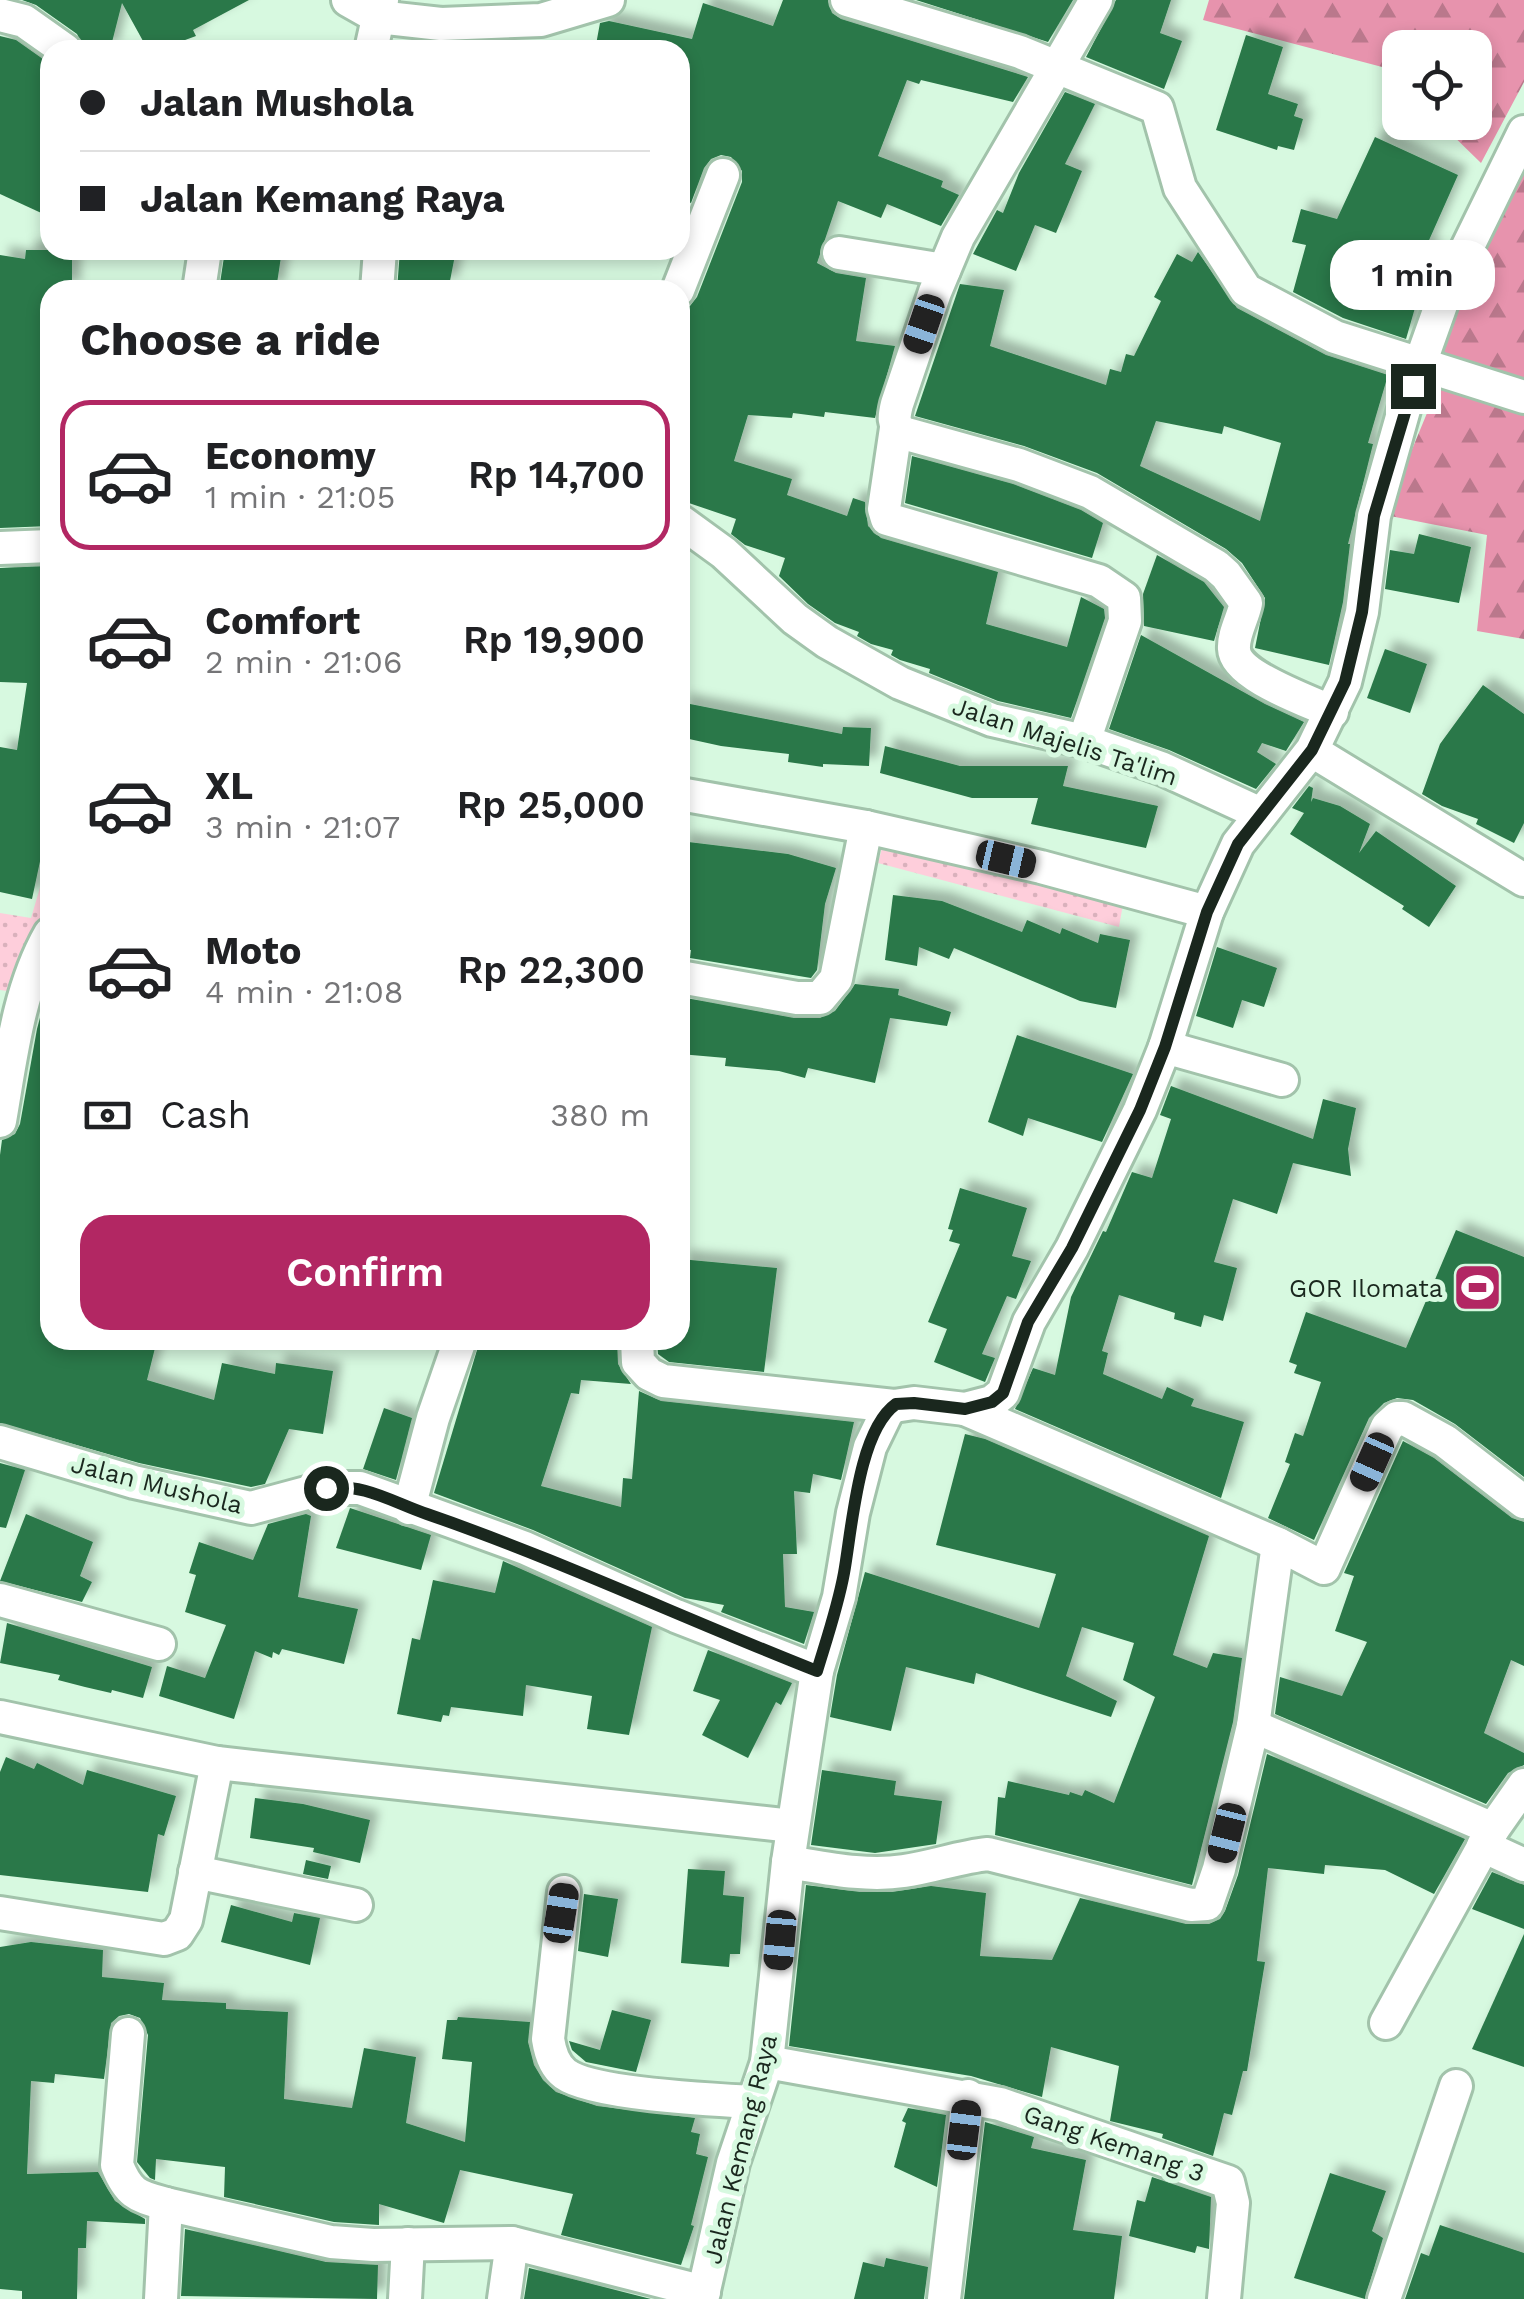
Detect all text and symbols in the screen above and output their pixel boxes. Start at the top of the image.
map controls [1382,30,1492,140]
button: locate [1382,30,1492,140]
text: Jalan Mushola [140,81,414,125]
text: Jalan Kemang Raya [140,177,505,221]
callout: 1 min [1330,241,1496,311]
text: 1 min [1371,256,1454,294]
car [900,291,948,357]
text: Choose a ride [80,313,380,366]
route end [1391,364,1436,409]
icon: car [85,430,175,520]
text: Economy [205,434,376,478]
text: Rp 14,700 [468,453,645,497]
text: 1 min · 21:05 [205,478,395,516]
icon: car [85,595,175,685]
text: Comfort [205,599,360,643]
text: Rp 19,900 [463,618,645,662]
text: 2 min · 21:06 [205,643,402,681]
street label: Jalan Majelis Ta'lim [949,691,1181,792]
icon: car [85,760,175,850]
text: XL [205,764,253,808]
text: Rp 25,000 [457,783,645,827]
text: 3 min · 21:07 [205,808,400,846]
car [973,838,1039,880]
icon: car [85,925,175,1015]
text: Moto [205,929,301,973]
text: Rp 22,300 [458,948,645,992]
text: 4 min · 21:08 [205,973,404,1011]
icon: cash [80,1088,135,1143]
text: Cash [160,1093,251,1137]
text: 380 m [550,1096,650,1134]
button: Confirm [80,1215,650,1330]
sports icon: GOR Ilomata [1452,1262,1504,1314]
place label: GOR Ilomata [1289,1274,1443,1303]
car [1346,1428,1398,1496]
street label: Jalan Mushola [68,1449,246,1520]
route start [304,1466,349,1511]
car [1205,1800,1249,1866]
car [541,1881,581,1945]
car [762,1909,798,1971]
street label: Jalan Kemang Raya [698,2031,783,2267]
car [945,2098,983,2162]
street label: Gang Kemang 3 [1020,2099,1208,2188]

